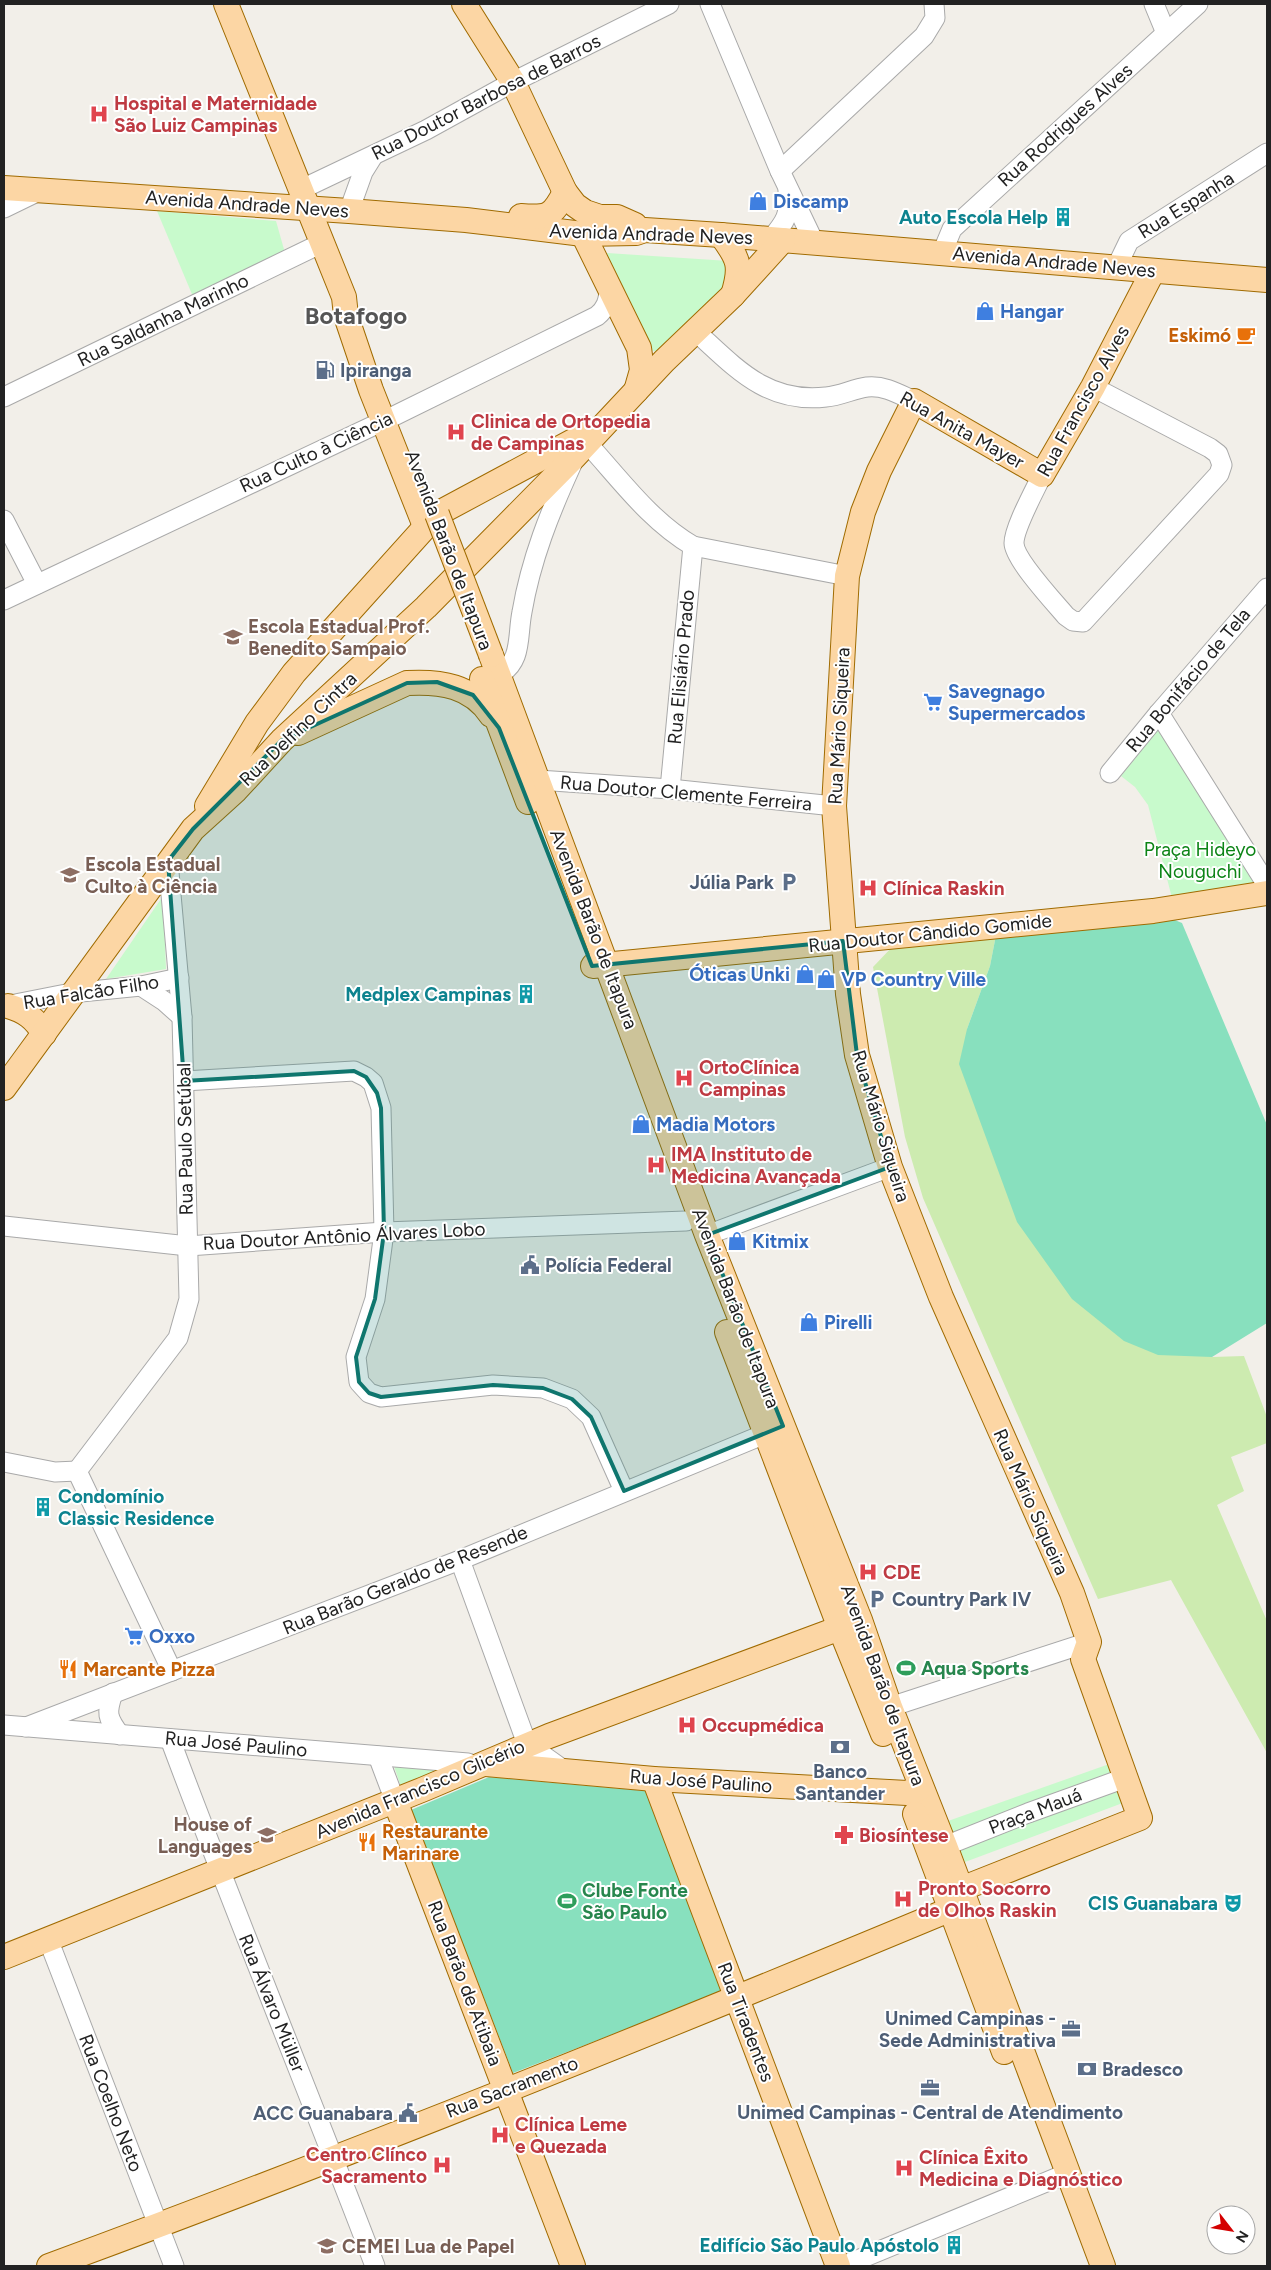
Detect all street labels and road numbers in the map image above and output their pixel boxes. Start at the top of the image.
street label: Rua Doutor Barbosa de Barros [368,29,605,165]
street label: Rua Rodrigues Alves [993,58,1137,192]
street label: Rua Espanha [1134,166,1238,244]
street label: Avenida Andrade Neves [145,185,350,223]
street label: Avenida Andrade Neves [549,219,753,249]
street label: Avenida Andrade Neves [951,242,1157,282]
street label: Rua Saldanha Marinho [74,269,252,371]
street label: Rua Francisco Alves [1032,321,1134,481]
street label: Rua Anita Mayer [896,386,1029,474]
street label: Rua Culto à Ciência [236,406,396,498]
street label: Avenida Barão de Itapura [400,447,498,653]
street label: Rua Elisiário Prado [663,589,699,745]
street label: Rua Bonifácio de Tela [1121,603,1255,757]
street label: Rua Mário Siqueira [823,647,855,805]
street label: Rua Delfino Cintra [235,667,361,791]
street label: Rua Doutor Clemente Ferreira [559,771,813,815]
street label: Avenida Barão de Itapura [545,826,643,1032]
street label: Rua Doutor Cândido Gomide [807,909,1053,957]
street label: Rua Falcão Filho [21,970,161,1014]
street label: Rua Mário Siqueira [847,1047,915,1205]
street label: Rua Paulo Setúbal [172,1062,198,1216]
street label: Avenida Barão de Itapura [687,1205,785,1411]
street label: Rua Doutor Antônio Álvares Lobo [202,1217,486,1255]
street label: Rua Mário Siqueira [988,1425,1074,1579]
street label: Rua Barão Geraldo de Resende [279,1520,531,1640]
street label: Avenida Barão de Itapura [836,1581,930,1789]
street label: Rua José Paulino [164,1726,308,1762]
street label: Avenida Francisco Glicério [312,1734,528,1844]
street label: Rua José Paulino [629,1765,773,1797]
street label: Praça Mauá [985,1783,1085,1839]
street label: Rua Barão de Atibaia [423,1897,507,2069]
street label: Rua Álvaro Müller [234,1930,310,2076]
street label: Rua Tiradentes [713,1959,779,2085]
street label: Rua Coelho Neto [74,2031,148,2175]
street label: Rua Sacramento [443,2051,581,2123]

